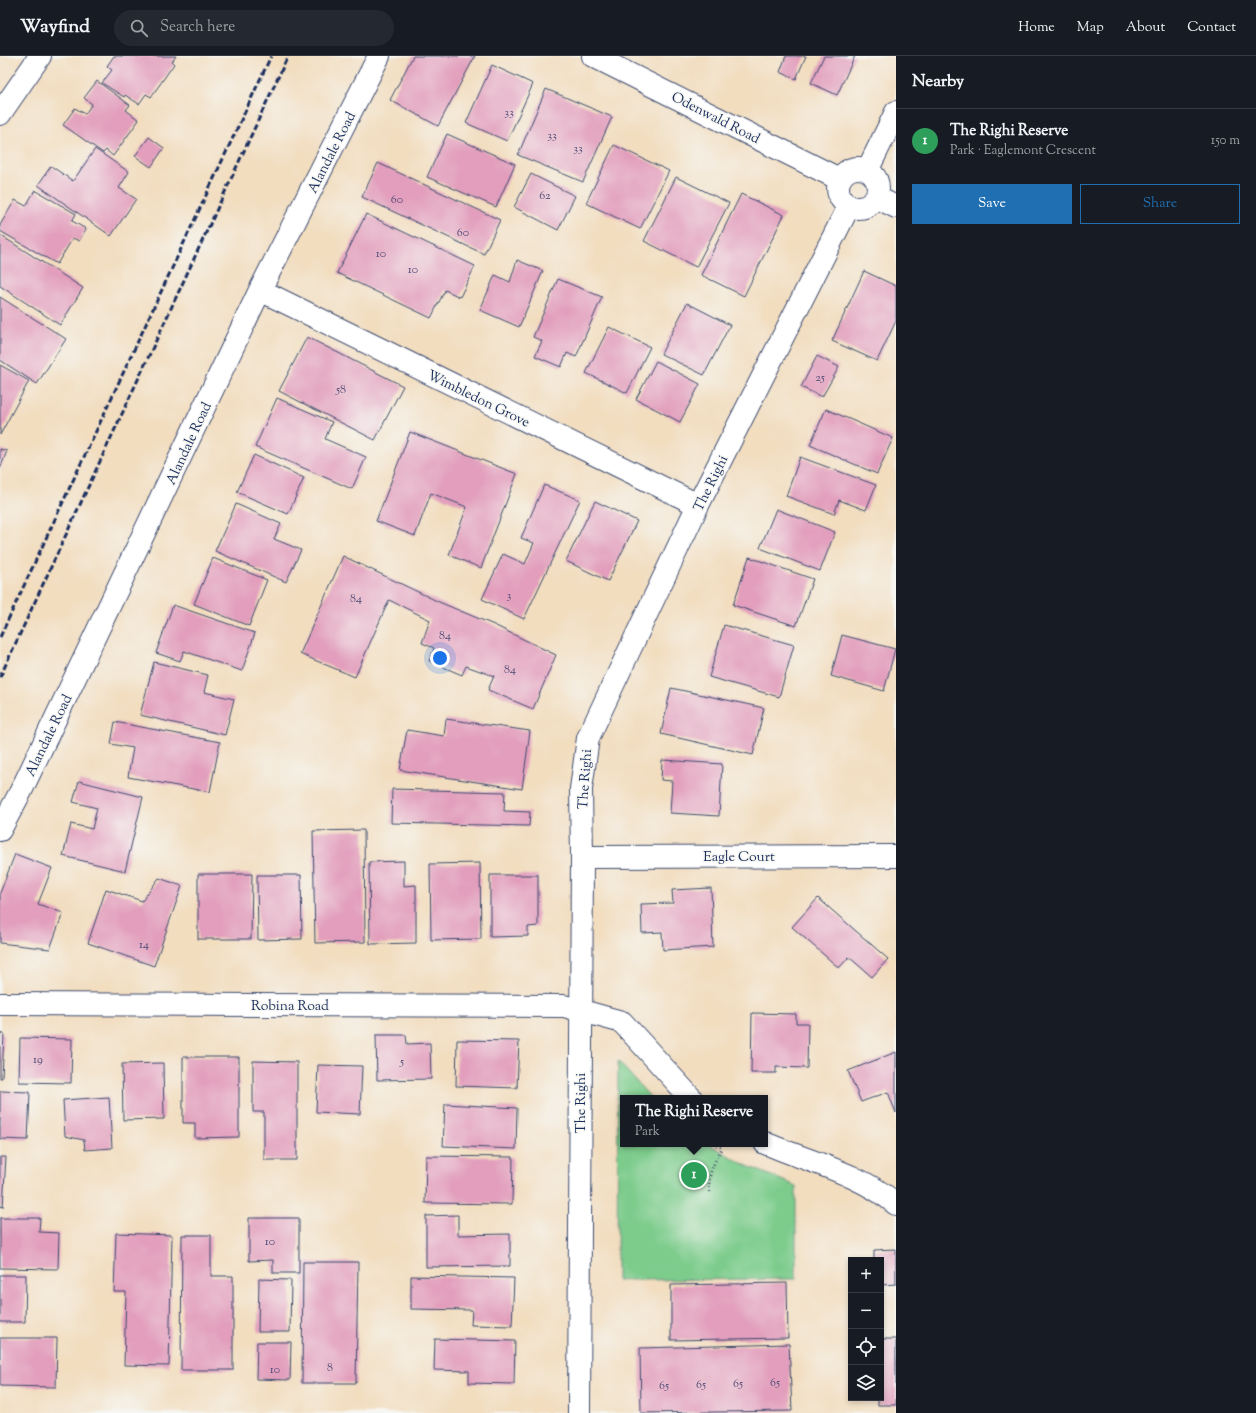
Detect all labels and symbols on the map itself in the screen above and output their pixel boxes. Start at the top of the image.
street label: Odenwald Road [667,88,763,150]
house number: 33 [504,104,514,122]
street label: Alandale Road [304,109,362,197]
house number: 33 [547,127,557,145]
house number: 33 [573,140,583,158]
house number: 62 [539,187,551,205]
house number: 60 [391,191,403,209]
house number: 60 [457,224,469,242]
house number: 10 [376,245,386,263]
house number: 10 [408,261,418,279]
street label: Wimbledon Grove [423,366,533,433]
house number: 25 [815,369,825,387]
house number: 58 [335,381,346,399]
street label: Alandale Road [162,399,218,488]
street label: The Righi [690,452,734,515]
house number: 3 [507,587,512,605]
house number: 84 [350,590,362,608]
house number: 84 [439,627,451,645]
your location [430,648,450,668]
house number: 84 [504,661,516,679]
street label: Alandale Road [21,691,78,780]
street label: The Righi [574,748,598,810]
street label: Eagle Court [703,848,775,868]
house number: 14 [139,936,149,954]
street label: Robina Road [251,997,329,1017]
house number: 19 [33,1051,43,1069]
house number: 5 [399,1053,404,1071]
street label: The Righi [572,1073,592,1133]
pin: 1 [681,1160,707,1190]
house number: 10 [265,1233,275,1251]
house number: 8 [327,1359,333,1377]
house number: 10 [270,1361,280,1379]
house number: 65 [770,1374,780,1392]
house number: 65 [733,1375,743,1393]
house number: 65 [696,1376,706,1394]
house number: 65 [659,1377,669,1395]

